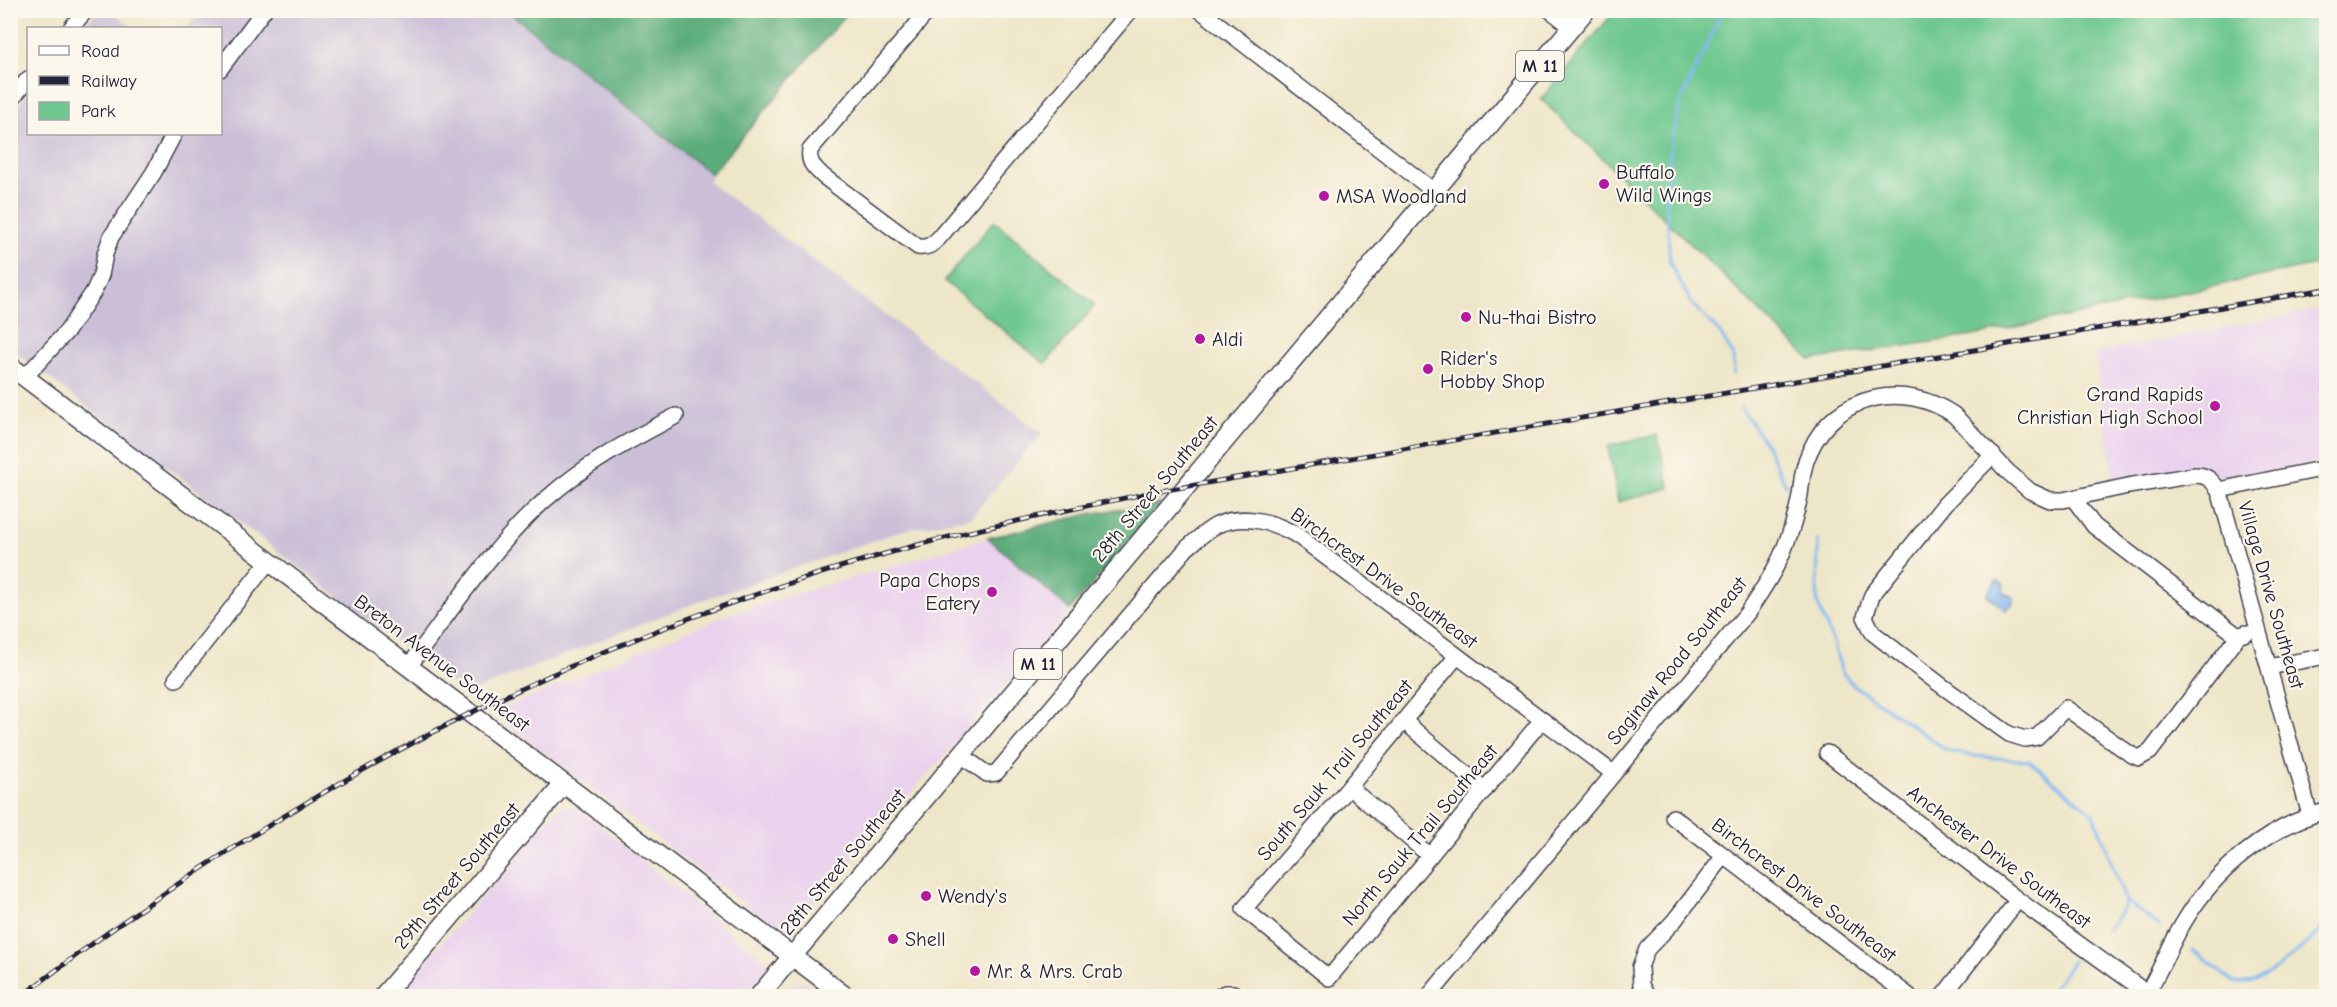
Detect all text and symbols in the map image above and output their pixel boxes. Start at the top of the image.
legend [27,27,222,135]
text: Road [81,41,120,62]
road number: M 11 [1516,51,1564,81]
text: Railway [81,71,138,92]
text: Park [81,101,116,122]
place label: Buffalo Wild Wings [1616,161,1711,207]
marker: Buffalo Wild Wings [1597,177,1611,191]
place label: MSA Woodland [1336,185,1467,208]
marker: MSA Woodland [1317,189,1331,203]
place label: Nu-thai Bistro [1478,306,1597,329]
marker: Nu-thai Bistro [1459,310,1473,324]
place label: Aldi [1212,328,1243,351]
marker: Aldi [1193,332,1207,346]
place label: Rider's Hobby Shop [1440,347,1545,393]
marker: Rider's Hobby Shop [1421,362,1435,376]
place label: Grand Rapids Christian High School [2017,383,2203,429]
marker: Grand Rapids Christian High School [2208,399,2222,413]
street label: 28th Street Southeast [1087,410,1224,567]
street label: Village Drive Southeast [2233,499,2309,693]
street label: Birchcrest Drive Southeast [1286,503,1483,654]
place label: Papa Chops Eatery [879,569,980,615]
street label: Saginaw Road Southeast [1602,572,1753,749]
marker: Papa Chops Eatery [985,585,999,599]
street label: Breton Avenue Southeast [350,590,535,737]
road number: M 11 [1014,649,1062,679]
street label: South Sauk Trail Southeast [1252,674,1418,865]
street label: North Sauk Trail Southeast [1337,739,1503,930]
street label: Anchester Drive Southeast [1903,781,2096,934]
street label: 28th Street Southeast [775,783,912,940]
street label: 29th Street Southeast [389,797,526,954]
street label: Birchcrest Drive Southeast [1707,813,1902,968]
place label: Wendy's [938,885,1007,908]
marker: Wendy's [919,889,933,903]
place label: Shell [905,928,946,951]
marker: Shell [886,932,900,946]
place label: Mr. & Mrs. Crab [987,960,1123,983]
marker: Mr. & Mrs. Crab [968,964,982,978]

